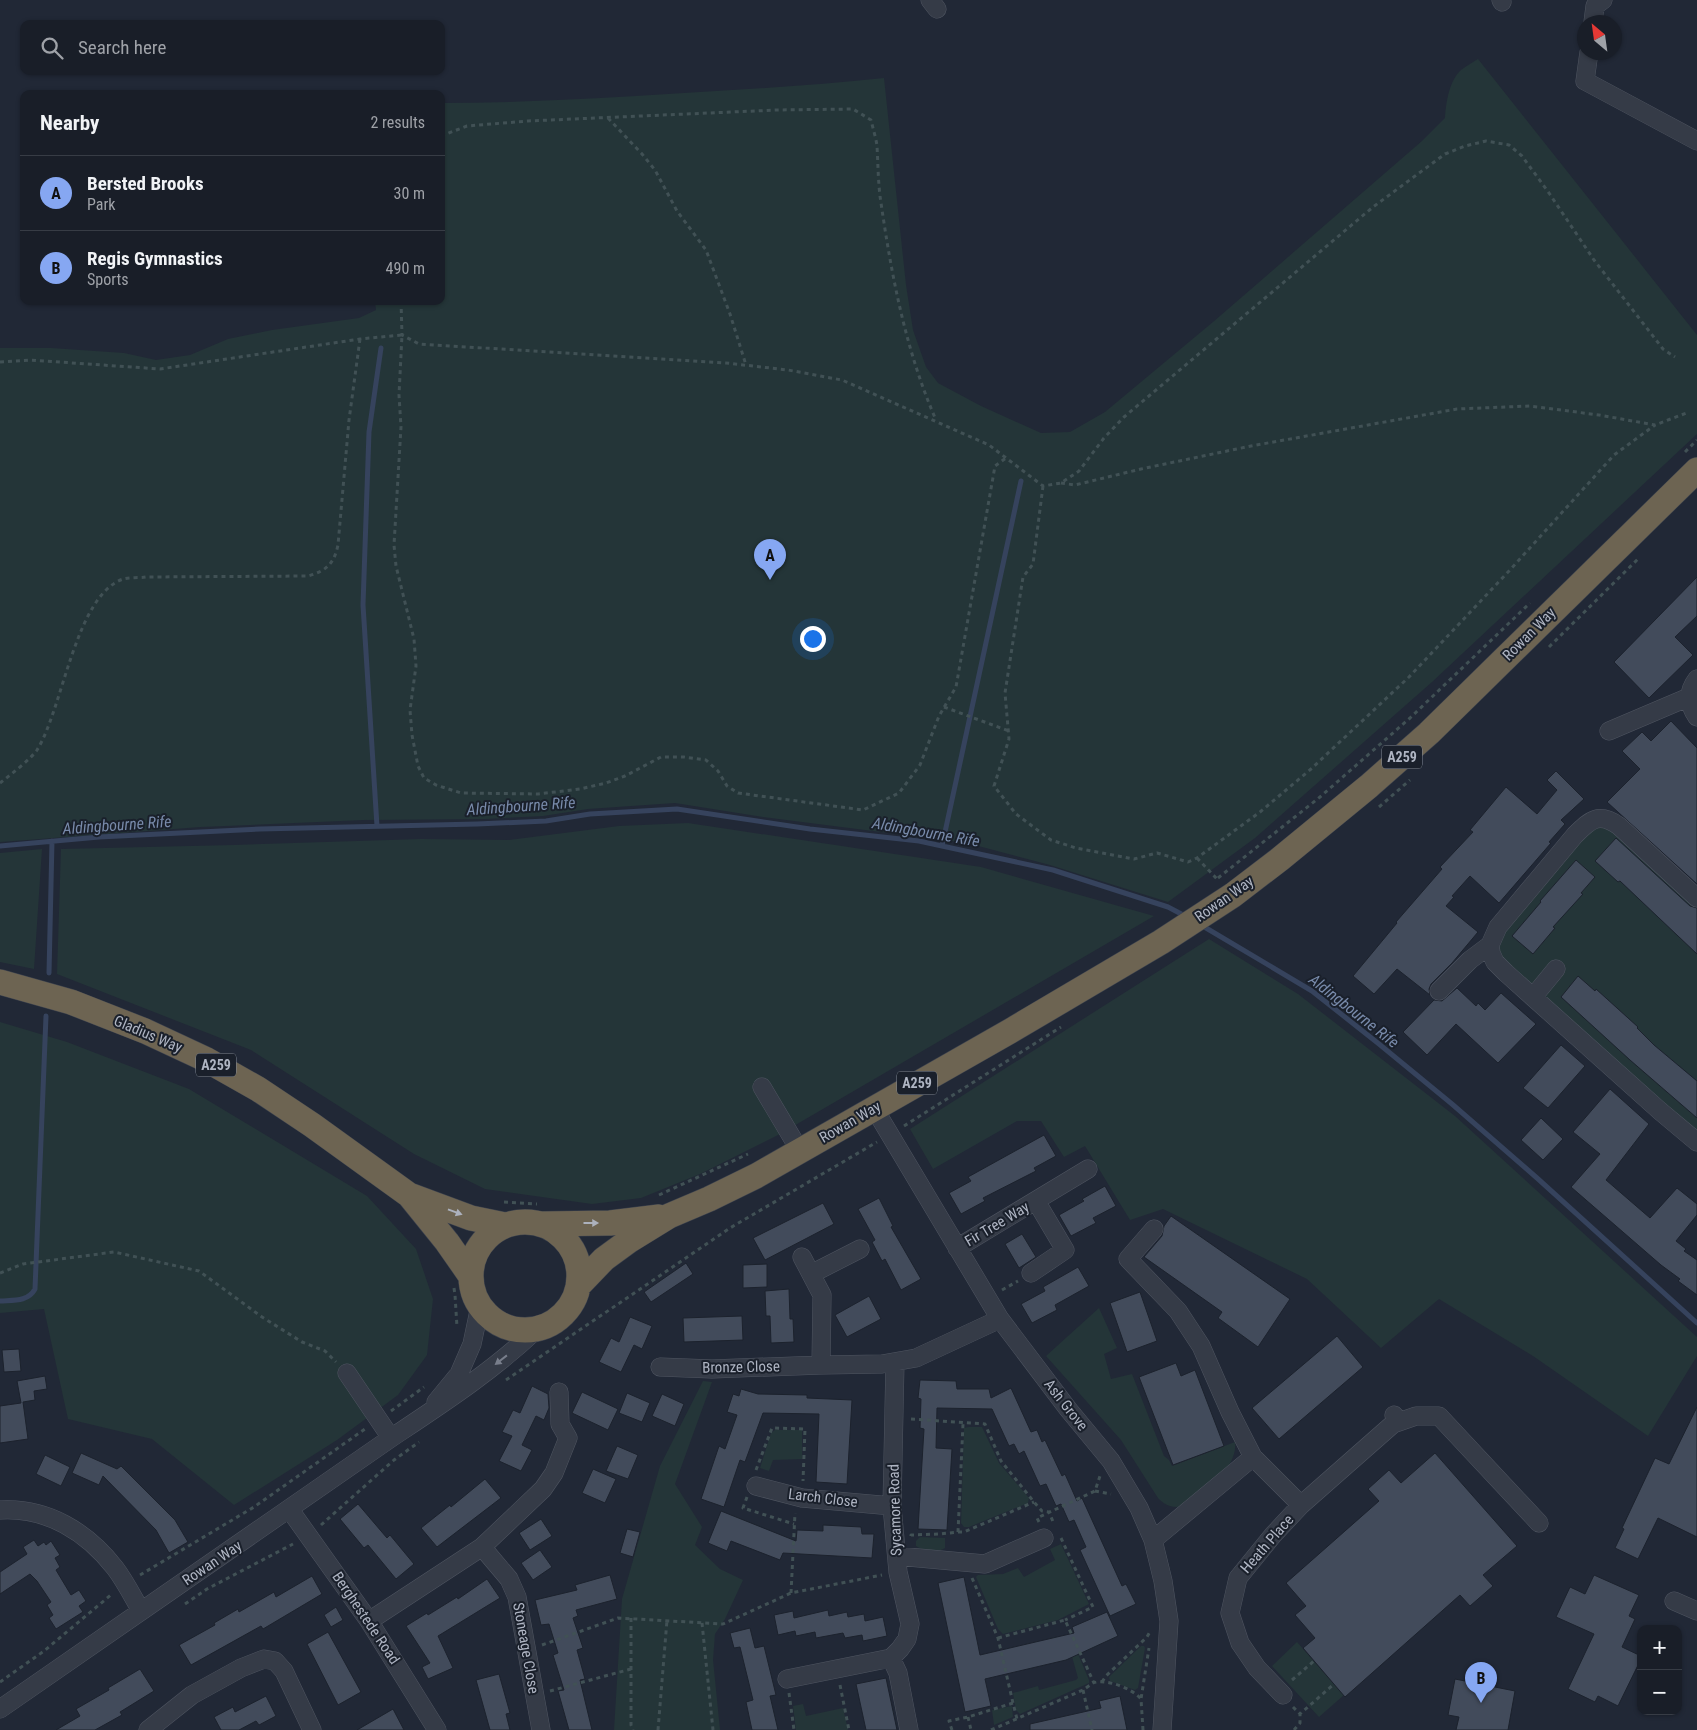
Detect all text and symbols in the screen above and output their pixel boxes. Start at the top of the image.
north arrow [1577,15,1622,60]
search box [20,20,445,75]
icon: search [38,34,66,62]
text: Search here [78,36,166,59]
text: Nearby [40,111,99,135]
text: 2 results [370,113,425,132]
text: Bersted Brooks [87,172,204,195]
text: A [51,184,61,203]
text: 30 m [393,184,425,203]
text: Park [87,195,116,214]
text: Regis Gymnastics [87,247,223,270]
text: B [52,259,60,278]
text: 490 m [386,259,425,278]
text: Sports [87,270,129,289]
pin: A [754,539,786,580]
street label: Rowan Way [1499,604,1559,664]
your location [800,626,826,652]
road number: A259 [1382,746,1422,769]
water label: Aldingbourne Rife [465,793,576,819]
water label: Aldingbourne Rife [61,812,172,838]
water label: Aldingbourne Rife [870,813,981,851]
street label: Rowan Way [1191,872,1257,926]
water label: Aldingbourne Rife [1304,969,1403,1052]
street label: Gladius Way [111,1012,185,1056]
road number: A259 [196,1054,236,1076]
road number: A259 [897,1072,937,1094]
street label: Rowan Way [816,1097,884,1147]
street label: Fir Tree Way [961,1198,1033,1250]
one-way arrow [448,1208,463,1216]
one-way arrow [583,1219,599,1227]
one-way arrow [495,1355,508,1366]
street label: Bronze Close [702,1357,780,1377]
street label: Ash Grove [1040,1376,1092,1434]
street label: Sycamore Road [884,1464,906,1556]
street label: Larch Close [787,1485,859,1511]
street label: Heath Place [1237,1511,1297,1577]
street label: Rowan Way [179,1537,245,1589]
street label: Berghestede Road [328,1568,404,1668]
street label: Stoneage Close [509,1601,543,1695]
map controls [1637,1625,1682,1715]
button: + [1637,1625,1682,1670]
pin: B [1465,1662,1497,1703]
button: − [1637,1670,1682,1715]

